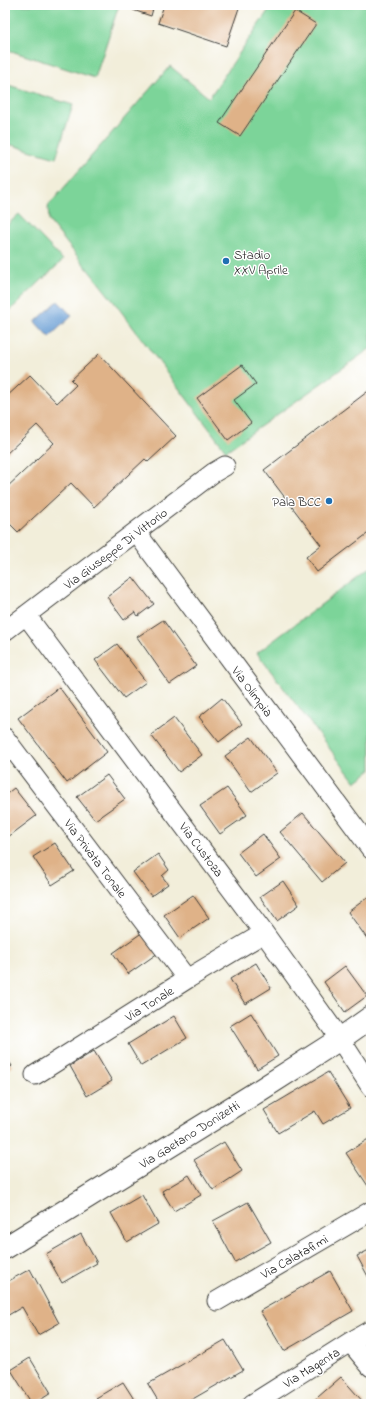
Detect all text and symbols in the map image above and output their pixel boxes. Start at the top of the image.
place label: Stadio XXV Aprile [234,246,288,280]
marker: Stadio XXV Aprile [221,256,231,266]
place label: Pala BCC [272,493,321,512]
marker: Pala BCC [324,496,334,506]
street label: Via Giuseppe Di Vittorio [59,504,172,595]
street label: Via Olimpia [226,662,277,721]
street label: Via Privata Tonale [58,815,131,902]
street label: Via Custoza [173,818,228,881]
street label: Via Tonale [121,982,178,1027]
street label: Via Gaetano Donizetti [135,1097,244,1174]
street label: Via Calatafimi [257,1230,332,1285]
street label: Via Magenta [279,1343,344,1395]

